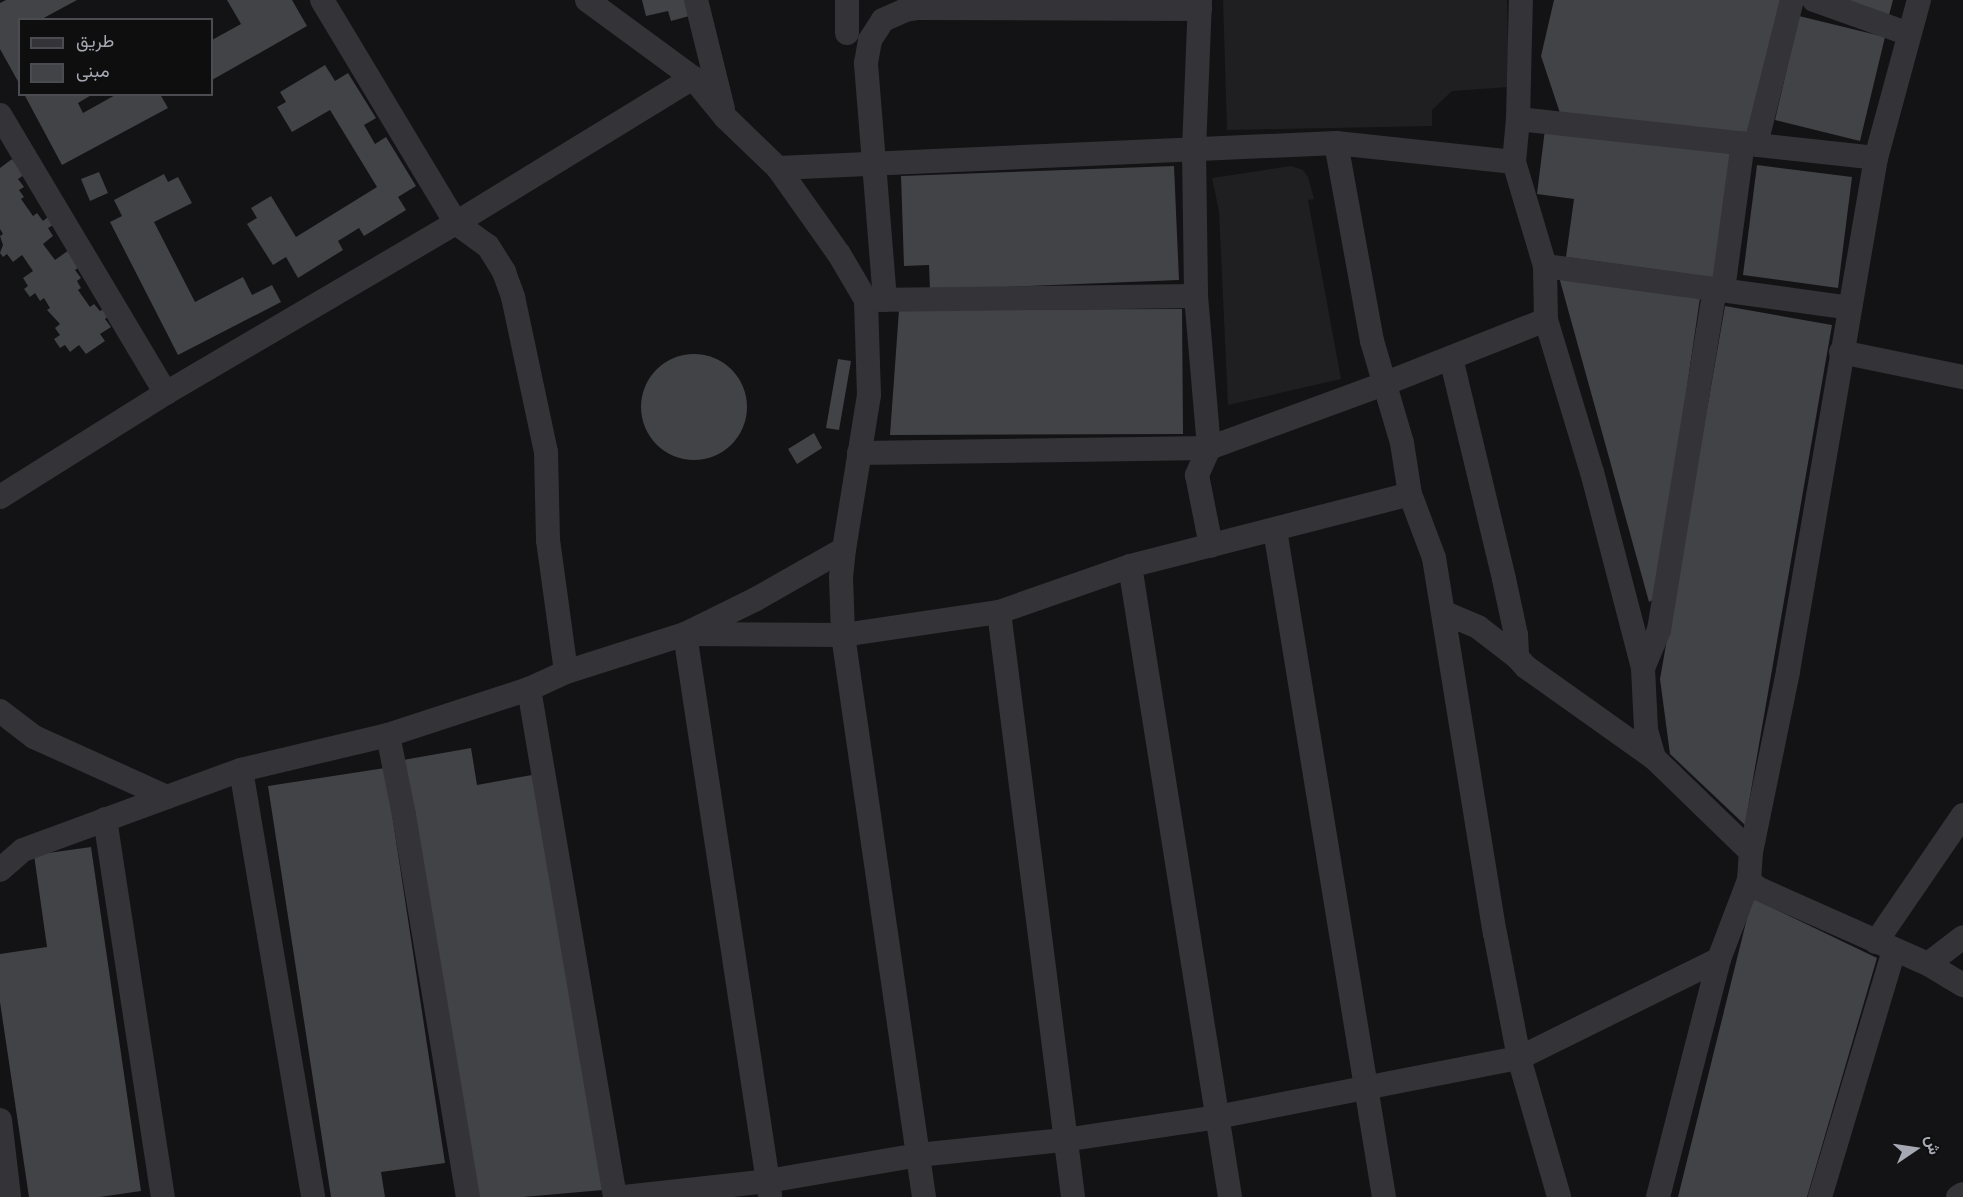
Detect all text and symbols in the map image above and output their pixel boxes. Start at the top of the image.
legend [18,18,213,96]
text: طريق [76,30,114,51]
text: مبنى [76,60,110,81]
north arrow [1885,1119,1945,1179]
text: ش [1922,1133,1944,1156]

